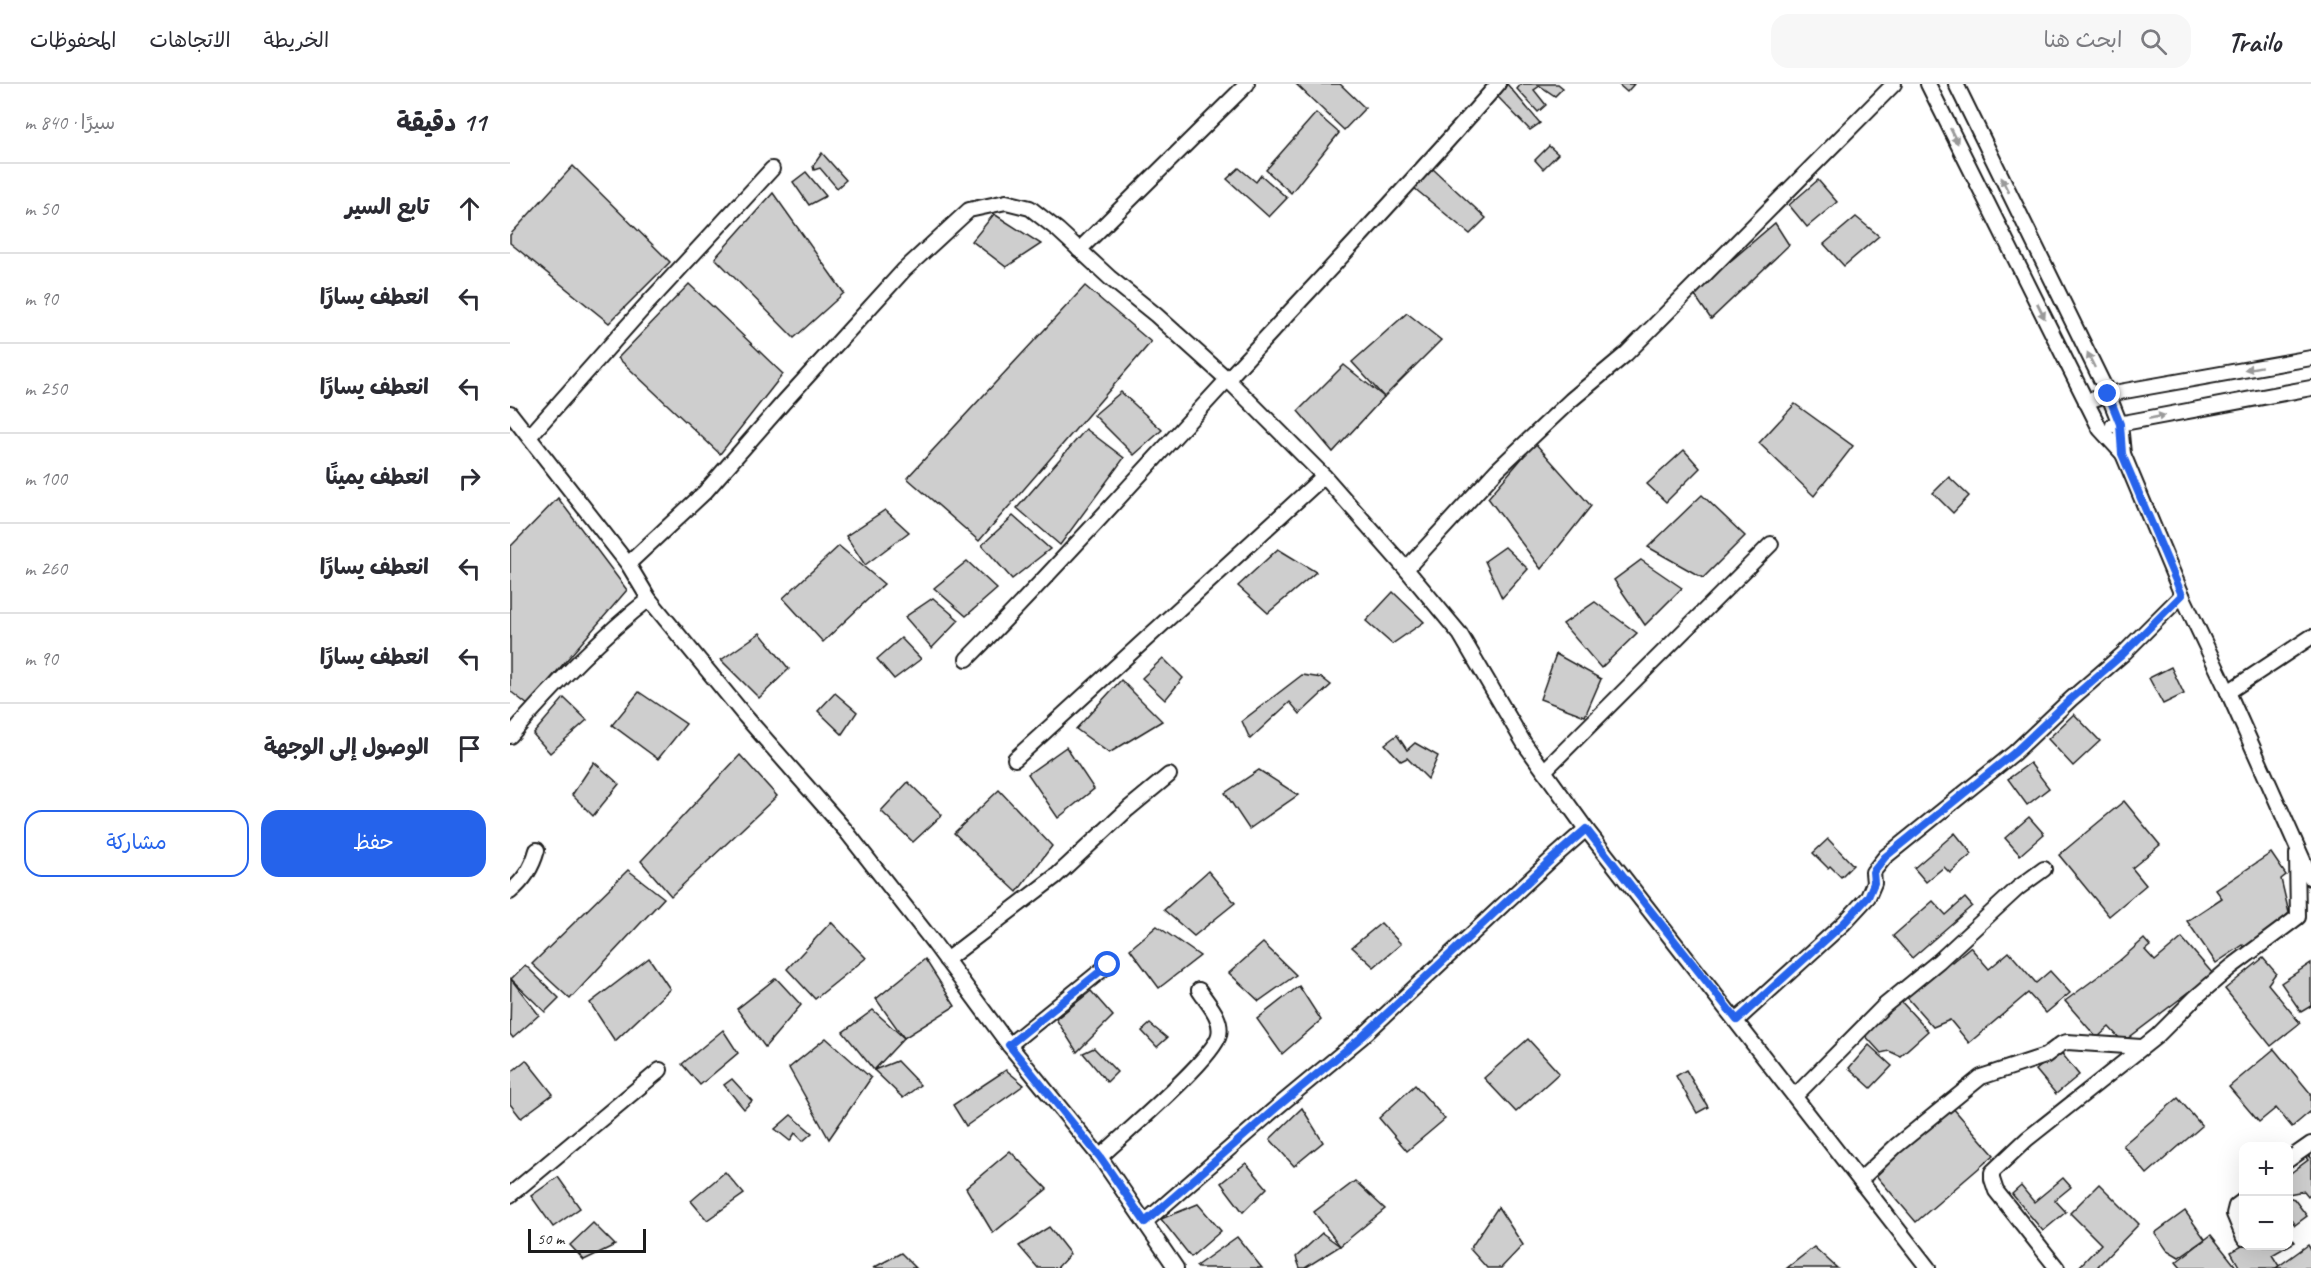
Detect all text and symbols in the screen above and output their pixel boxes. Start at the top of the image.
search box [1771,14,2191,68]
text: Trailo [2227,24,2281,59]
icon: search [2137,25,2170,58]
text: ابحث هنا [2044,26,2122,54]
text: المحفوظات [30,27,116,53]
text: الاتجاهات [149,27,231,53]
text: الخريطة [264,27,329,53]
text: 11 دقيقة [396,106,486,139]
text: سيرًا · 840 m [24,110,115,135]
one-way arrow [1950,128,1959,145]
one-way arrow [2000,176,2010,193]
icon: ahead [453,192,486,225]
text: تابع السير [345,193,429,221]
text: 50 m [24,196,58,221]
icon: left [453,282,486,315]
text: انعطف يسارًا [320,283,429,311]
text: 90 m [24,286,58,311]
one-way arrow [2036,303,2046,320]
one-way arrow [2086,351,2096,368]
one-way arrow [2244,364,2263,373]
icon: left [453,372,486,405]
text: انعطف يسارًا [320,373,429,401]
text: 250 m [24,376,67,401]
route end [2094,380,2120,406]
one-way arrow [2147,412,2166,421]
icon: right [453,462,486,495]
text: انعطف يمينًا [325,463,429,491]
text: 100 m [24,466,67,491]
icon: left [453,552,486,585]
text: انعطف يسارًا [320,553,429,581]
text: 260 m [24,556,67,581]
icon: left [453,642,486,675]
text: انعطف يسارًا [320,643,429,671]
text: 90 m [24,646,58,671]
icon: arrive [453,732,486,765]
text: الوصول إلى الوجهة [264,733,429,761]
button: مشاركة [24,810,249,877]
button: حفظ [261,810,486,877]
route start [1094,951,1120,977]
map controls [2239,1142,2293,1250]
button: + [2239,1142,2293,1196]
button: − [2239,1196,2293,1250]
scale bar [528,1226,646,1254]
text: 50 m [537,1229,564,1249]

